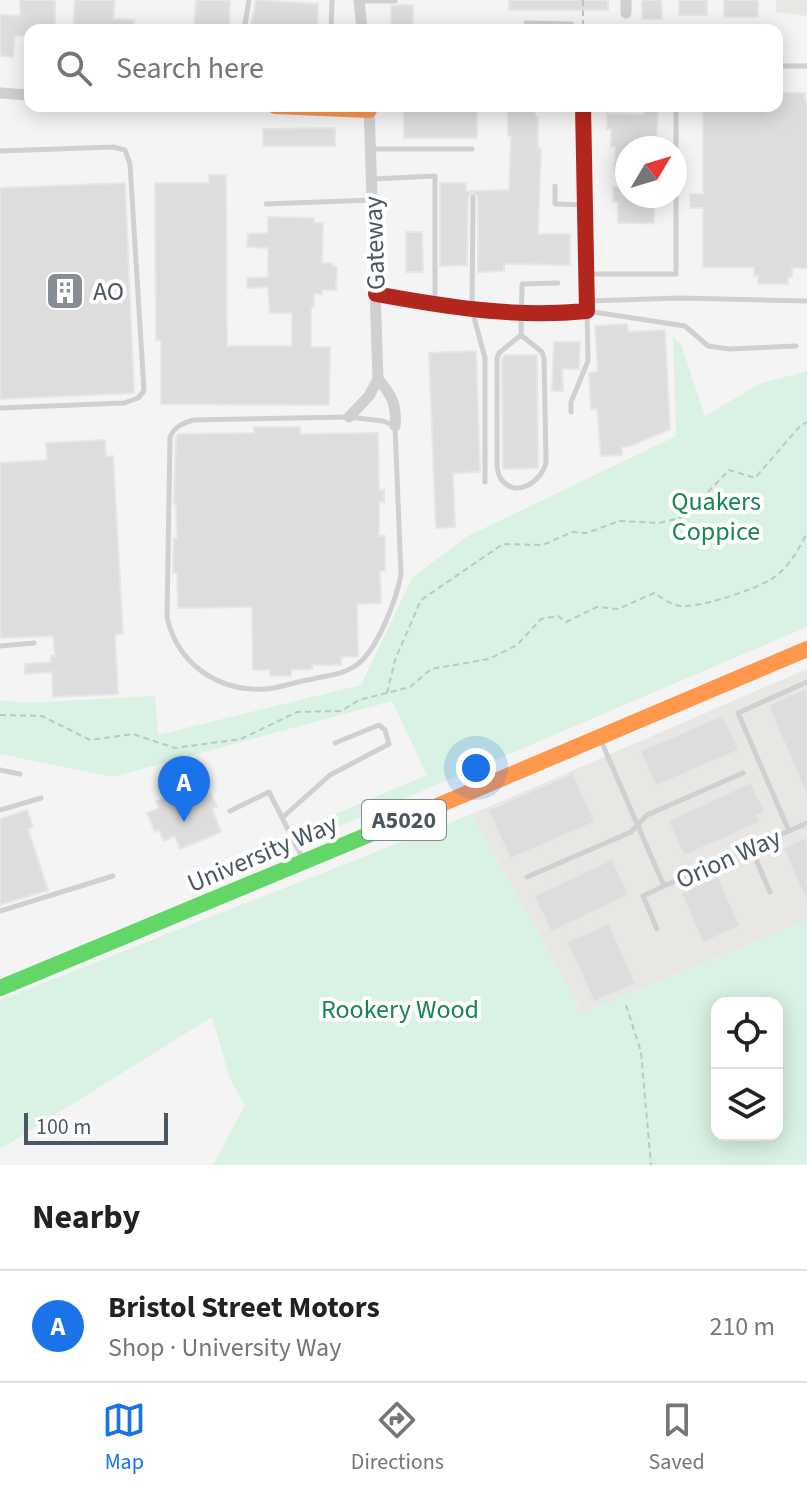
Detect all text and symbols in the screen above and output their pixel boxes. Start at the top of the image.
search box [24,24,783,112]
icon: search [52,46,96,90]
text: Search here [116,47,264,90]
north arrow [615,136,687,208]
street label: Gateway [354,195,395,291]
building icon: AO [44,270,86,312]
place label: AO [93,273,124,310]
park label: Quakers Coppice [671,483,761,550]
your location [456,748,496,788]
pin: A [158,756,210,822]
road number: A5020 [362,800,446,840]
street label: University Way [181,805,343,902]
street label: Orion Way [670,819,787,898]
park label: Rookery Wood [321,991,479,1028]
map controls [711,997,783,1141]
button: locate [711,997,783,1069]
button: layers [711,1069,783,1141]
scale bar [24,1109,168,1145]
text: 100 m [36,1111,91,1143]
text: Nearby [32,1193,140,1242]
text: Bristol Street Motors [108,1286,380,1329]
text: A [51,1308,65,1345]
text: 210 m [709,1308,775,1345]
text: Shop · University Way [108,1329,341,1366]
tab: Map [102,1398,146,1478]
tab: Directions [351,1398,444,1478]
tab: Saved [649,1398,705,1478]

